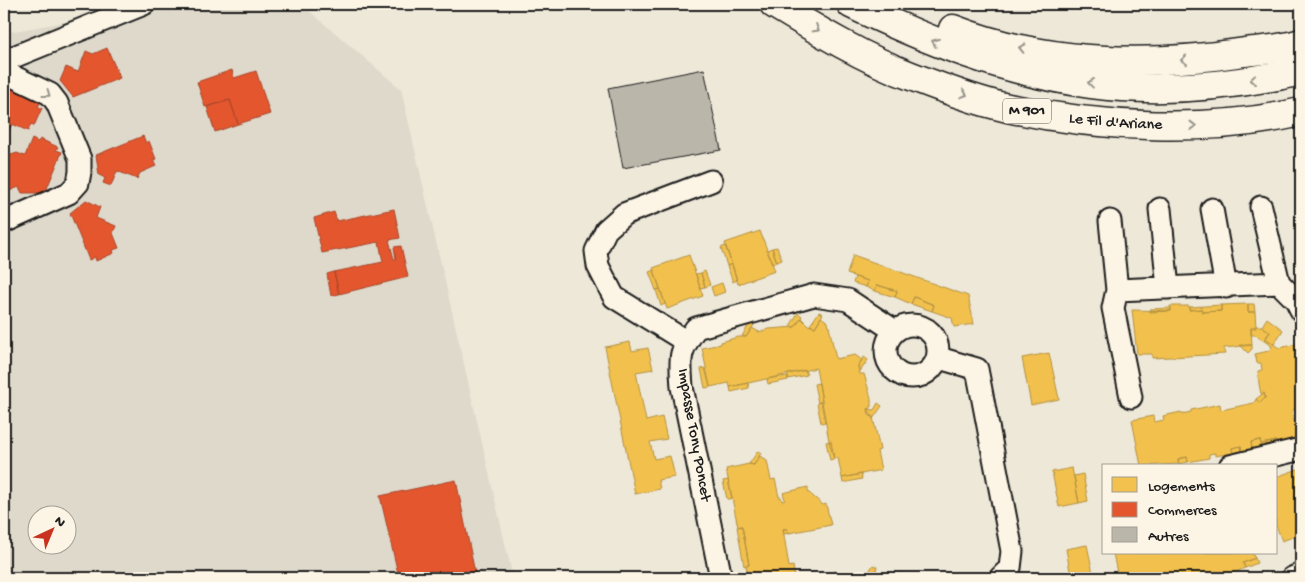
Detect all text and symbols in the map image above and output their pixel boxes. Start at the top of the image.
one-way arrow [810,23,819,33]
one-way arrow [931,38,940,48]
one-way arrow [1018,43,1027,54]
one-way arrow [1179,54,1187,65]
one-way arrow [1249,75,1257,86]
one-way arrow [1087,78,1095,89]
one-way arrow [41,88,51,97]
one-way arrow [960,88,968,98]
road number: M 901 [1003,98,1051,124]
street label: Le Fil d'Ariane [1068,109,1163,135]
one-way arrow [1190,121,1198,131]
street label: Impasse Tony Poncet [672,367,714,504]
legend [1102,464,1278,554]
text: Logements [1148,478,1215,496]
text: Commerces [1148,502,1217,520]
north arrow [28,504,78,554]
text: N [50,513,68,532]
text: Autres [1148,528,1189,546]

